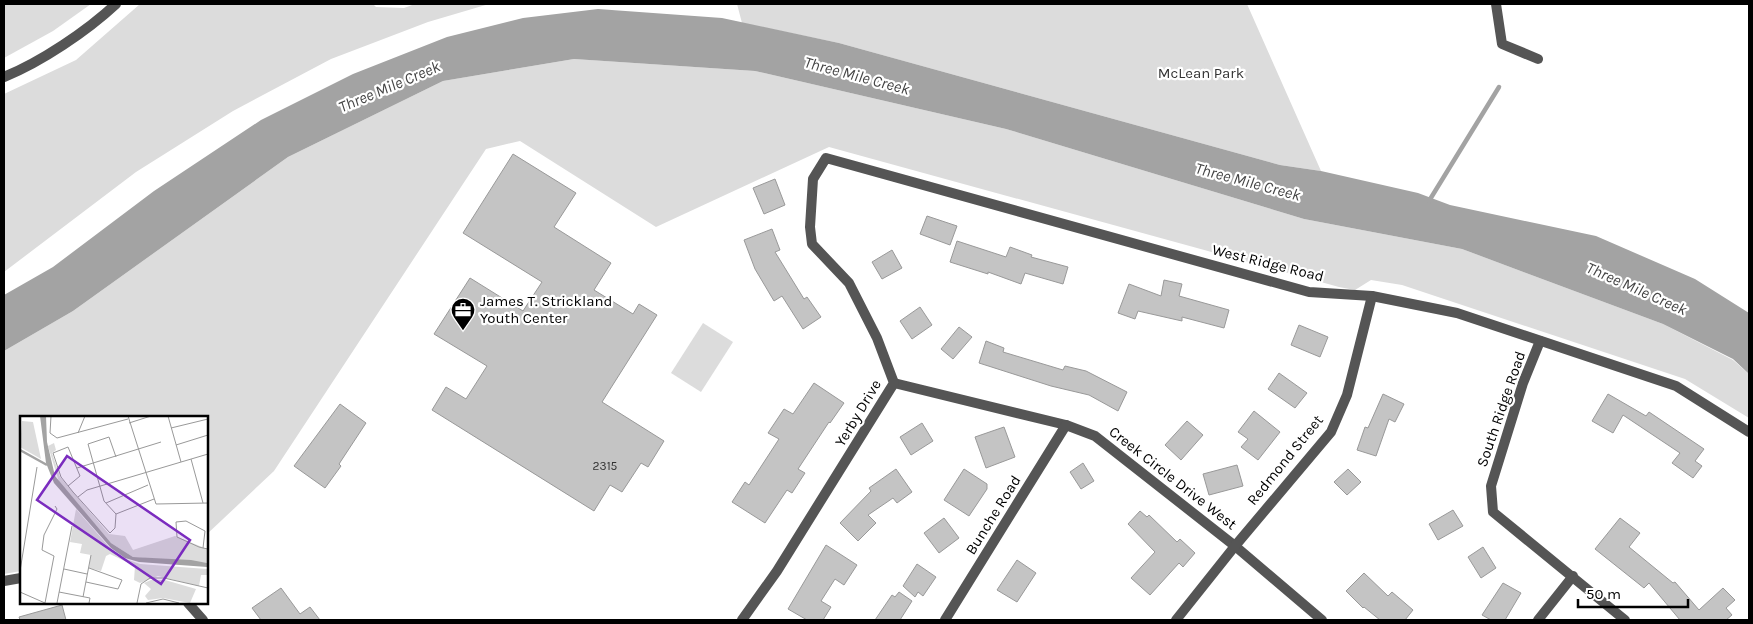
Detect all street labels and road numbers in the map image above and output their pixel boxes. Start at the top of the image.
street label: West Ridge Road [1210,240,1326,286]
street label: South Ridge Road [1473,349,1529,469]
street label: Yerby Drive [831,376,885,450]
street label: Redmond Street [1243,411,1327,509]
street label: Creek Circle Drive West [1106,423,1241,534]
street label: Bunche Road [962,472,1024,558]

